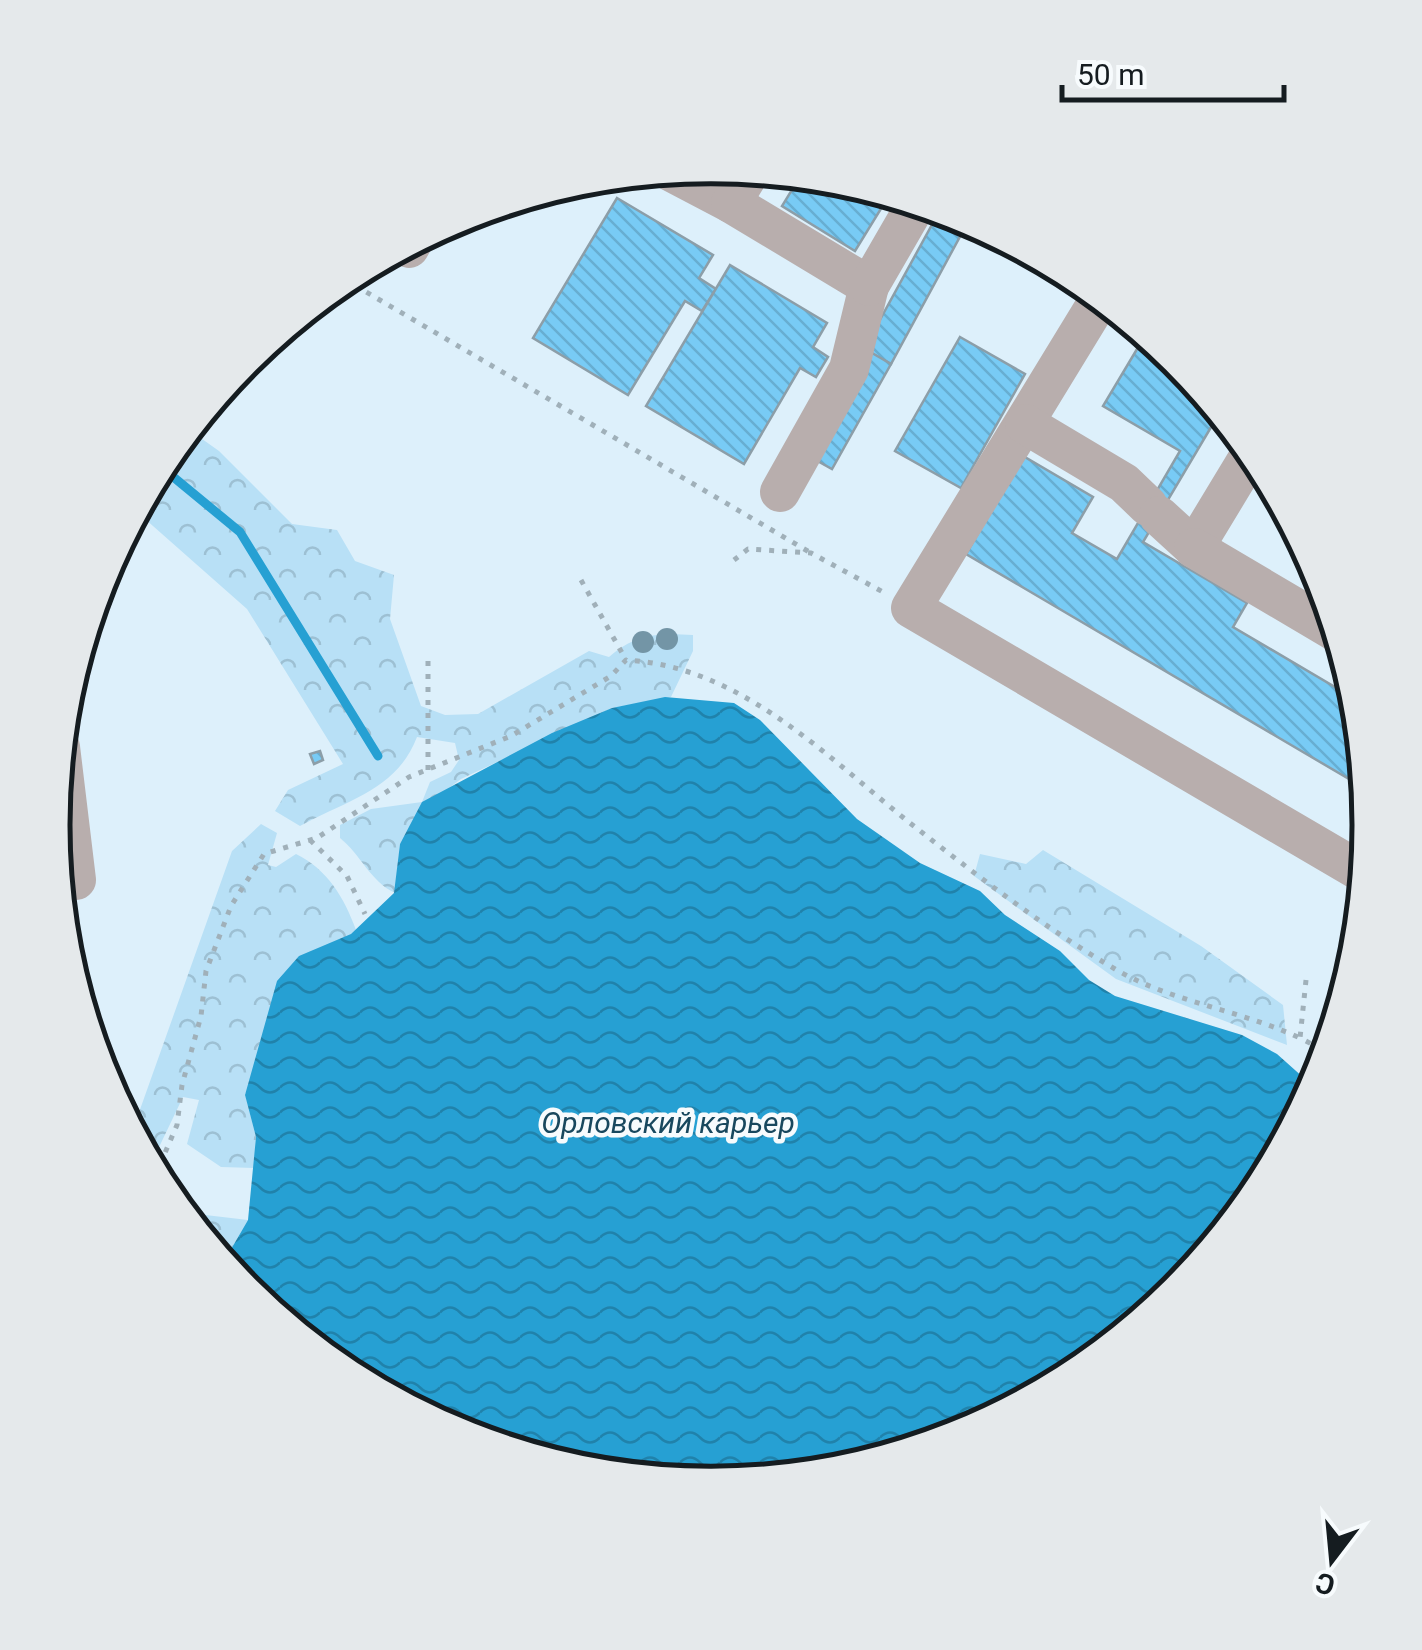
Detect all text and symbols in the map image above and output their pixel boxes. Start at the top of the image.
scale bar [1062,40,1284,102]
text: 50 m [1077,57,1144,92]
water label: Орловский карьер [541,1105,795,1140]
north arrow [1282,1510,1382,1610]
text: С [1312,1565,1339,1602]

